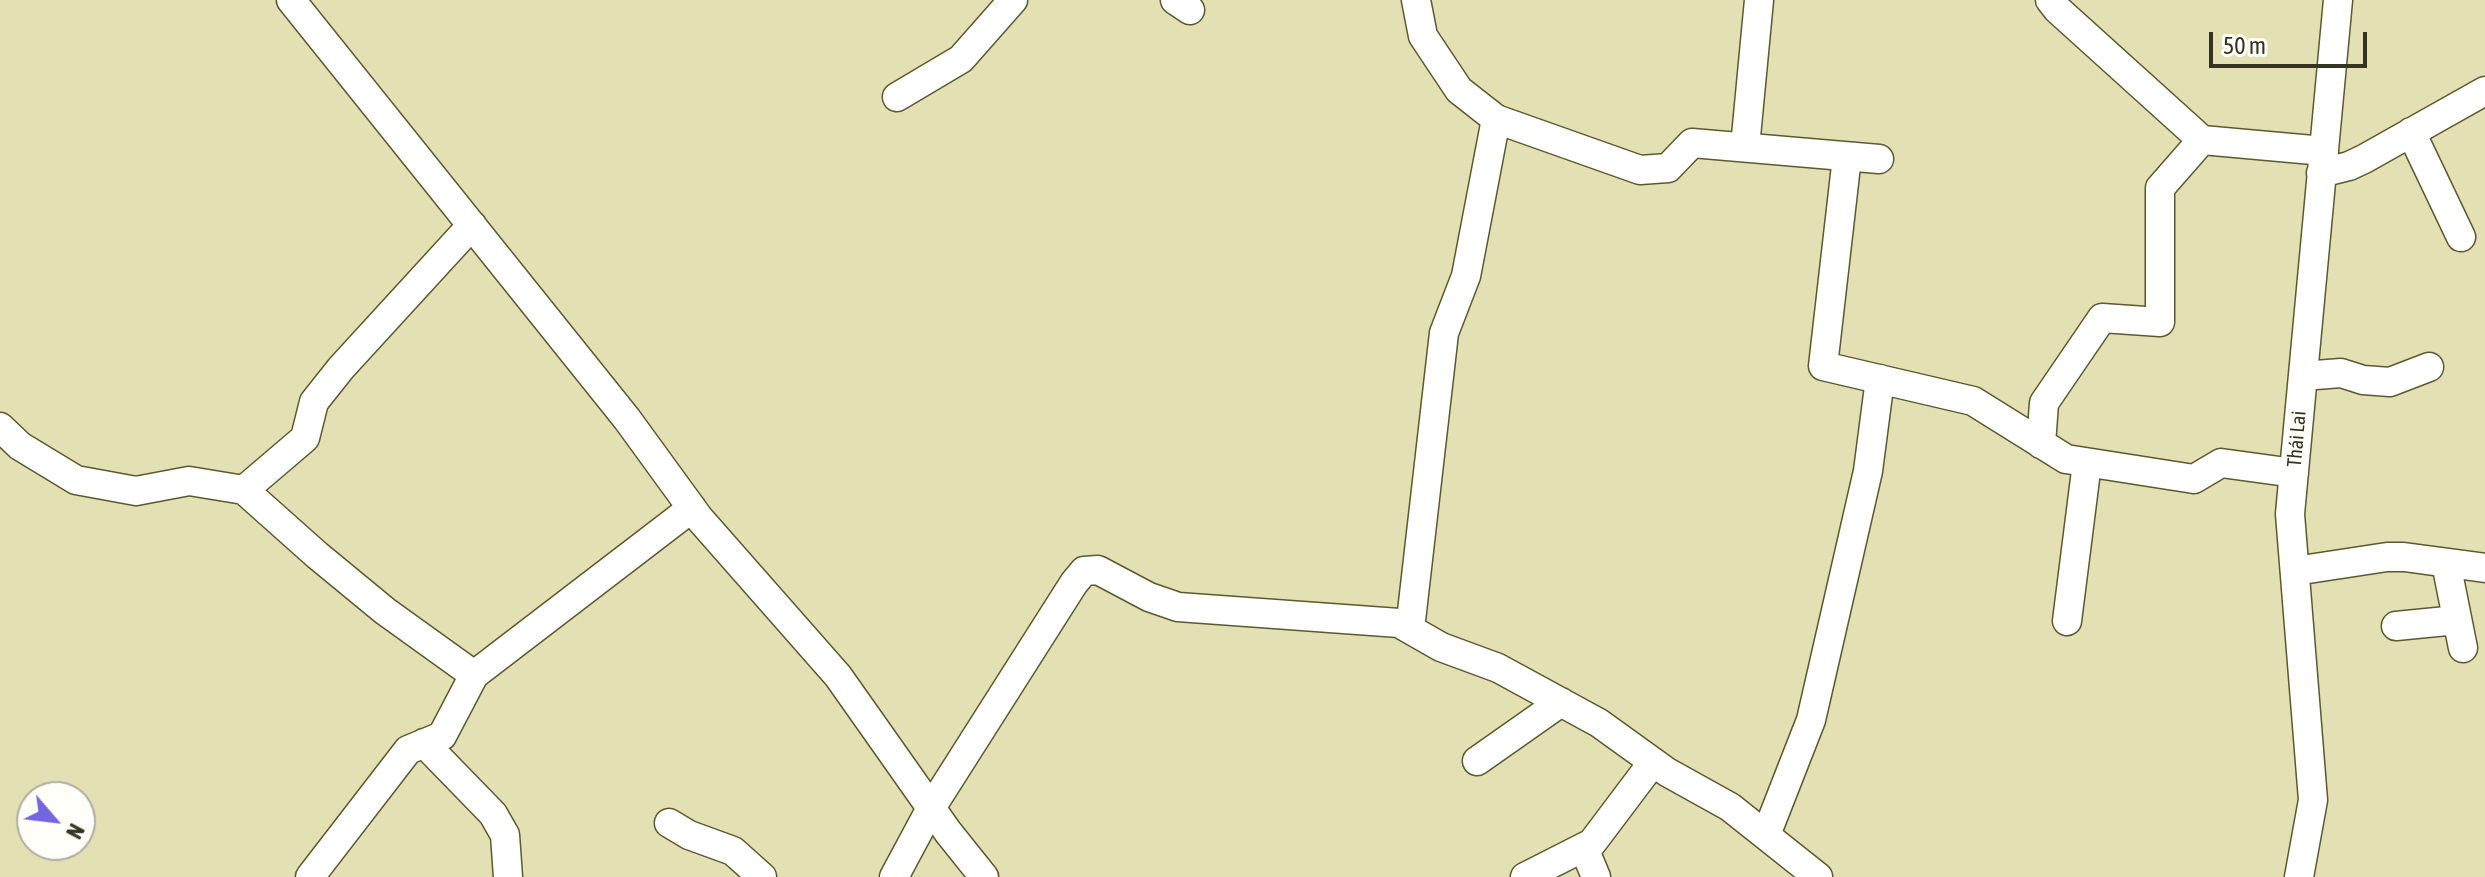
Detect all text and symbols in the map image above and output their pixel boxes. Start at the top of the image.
scale bar [2213,16,2371,66]
text: 50 m [2223,32,2266,59]
street label: Thái Lai [2283,410,2311,468]
north arrow [16,781,96,861]
text: N [61,819,90,843]

